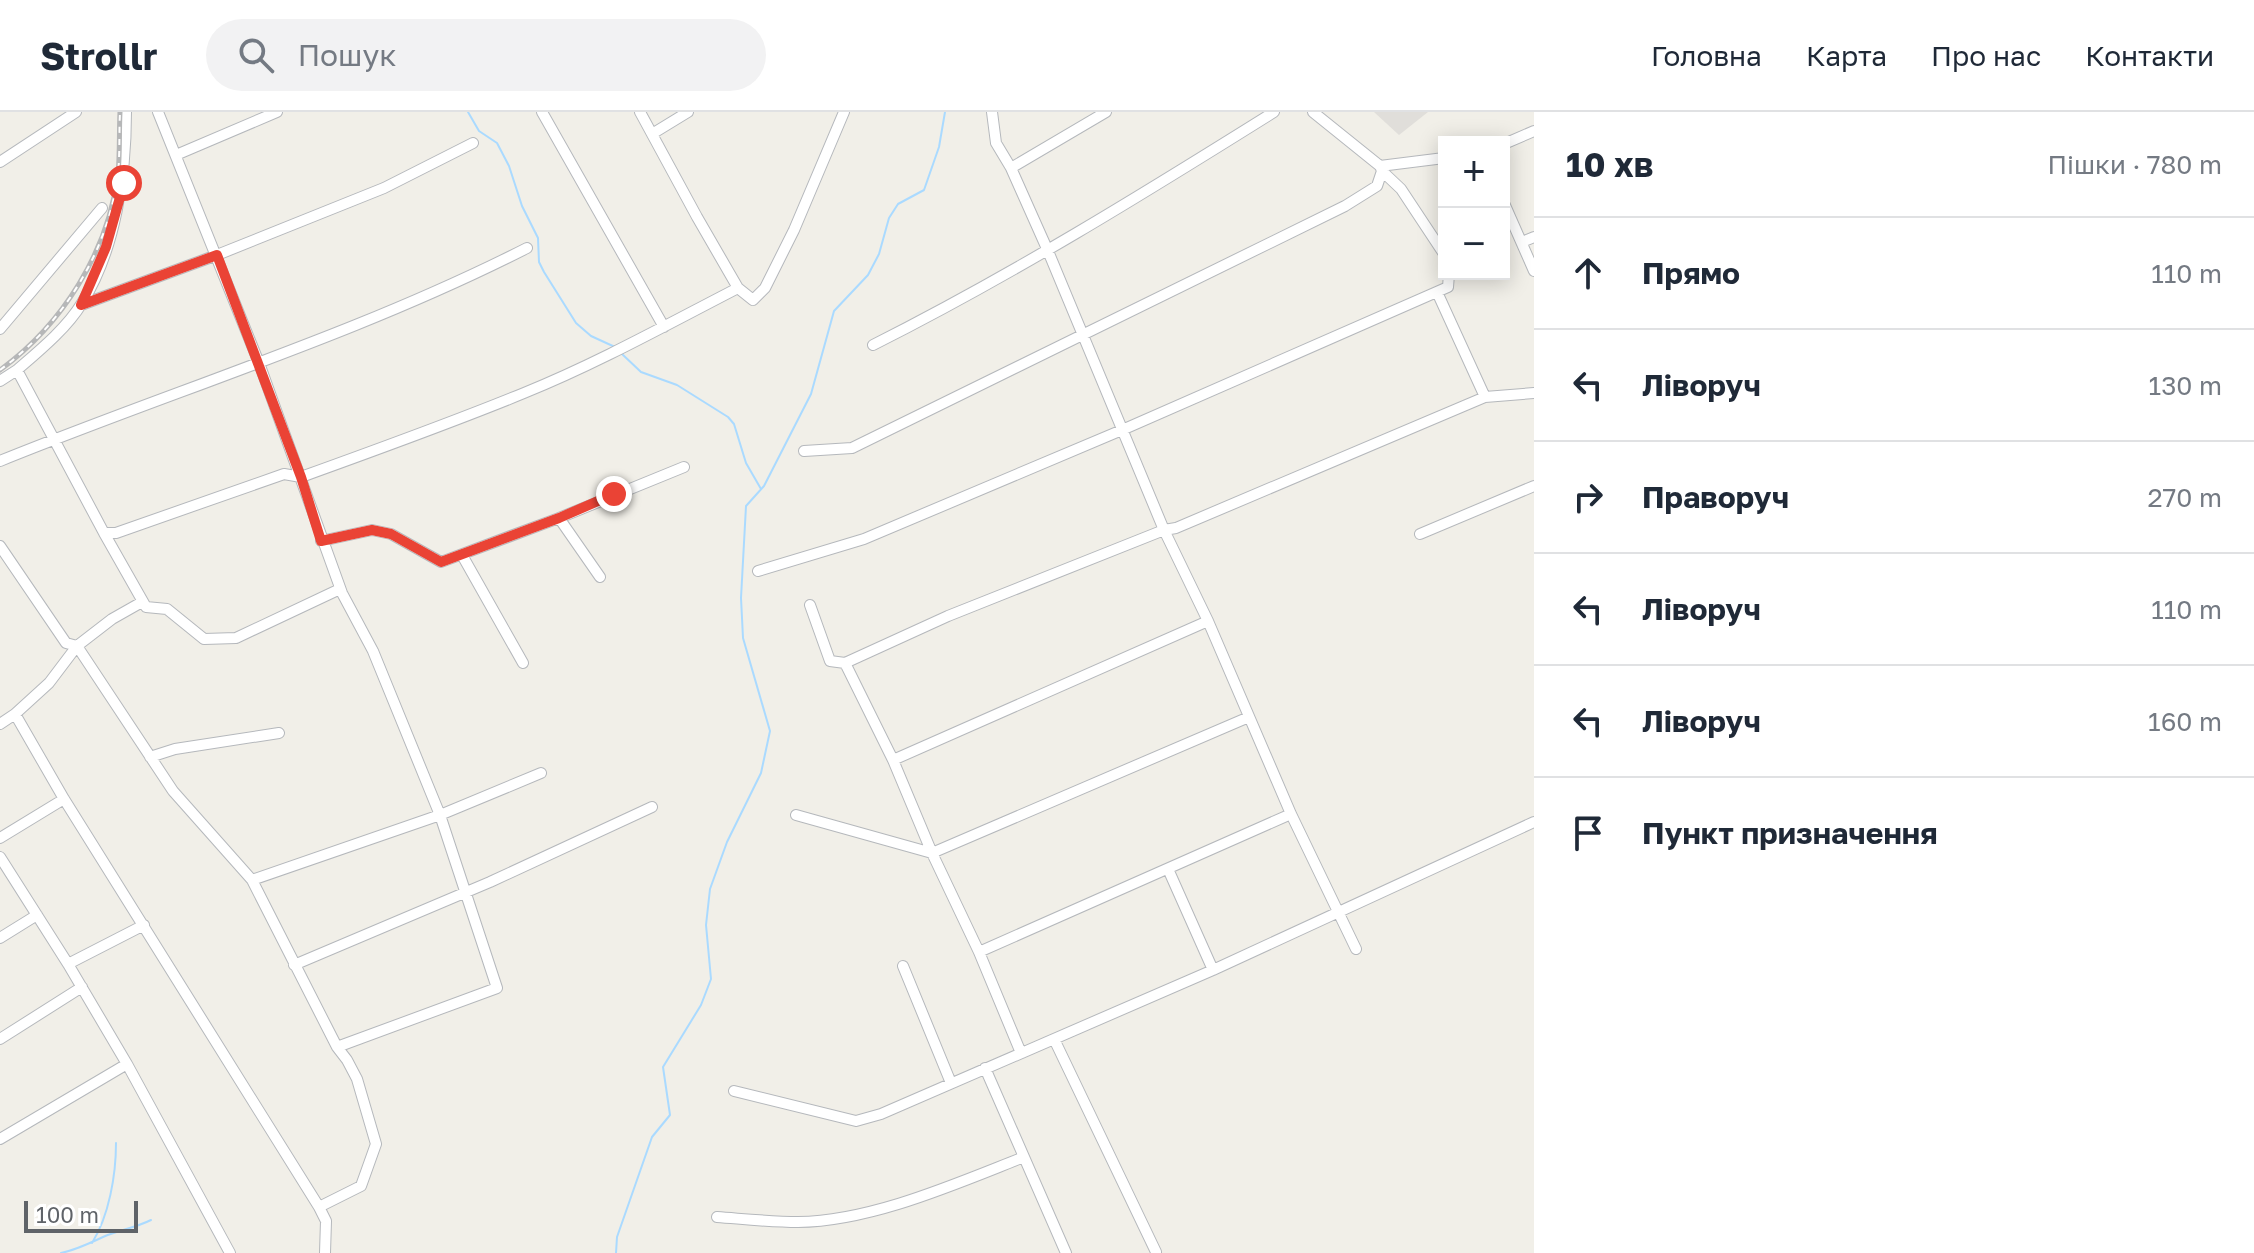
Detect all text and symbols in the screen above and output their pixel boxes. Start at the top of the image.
search box [206,19,766,91]
text: Strollr [40,33,158,78]
icon: search [234,33,278,77]
text: Пошук [298,37,396,73]
text: Головна [1651,39,1762,72]
text: Карта [1806,39,1887,72]
text: Про нас [1931,39,2041,72]
text: Контакти [2085,39,2214,72]
map controls [1438,136,1510,280]
button: + [1438,136,1510,208]
text: 10 хв [1566,144,1654,184]
text: Пішки · 780 m [2048,149,2222,180]
route start [106,165,142,201]
button: − [1438,208,1510,280]
icon: ahead [1566,251,1610,295]
text: Прямо [1642,255,1740,291]
text: 110 m [2151,258,2222,289]
icon: left [1566,363,1610,407]
text: Ліворуч [1642,367,1761,403]
text: 130 m [2149,370,2222,401]
icon: right [1566,475,1610,519]
route end [596,476,632,512]
text: Праворуч [1642,479,1789,515]
text: 270 m [2148,482,2222,513]
icon: left [1566,587,1610,631]
text: Ліворуч [1642,591,1761,627]
text: 110 m [2151,594,2222,625]
icon: left [1566,699,1610,743]
text: Ліворуч [1642,703,1761,739]
text: 160 m [2148,706,2222,737]
icon: arrive [1566,811,1610,855]
text: Пункт призначення [1642,815,1938,851]
scale bar [24,1197,138,1233]
text: 100 m [36,1201,99,1228]

